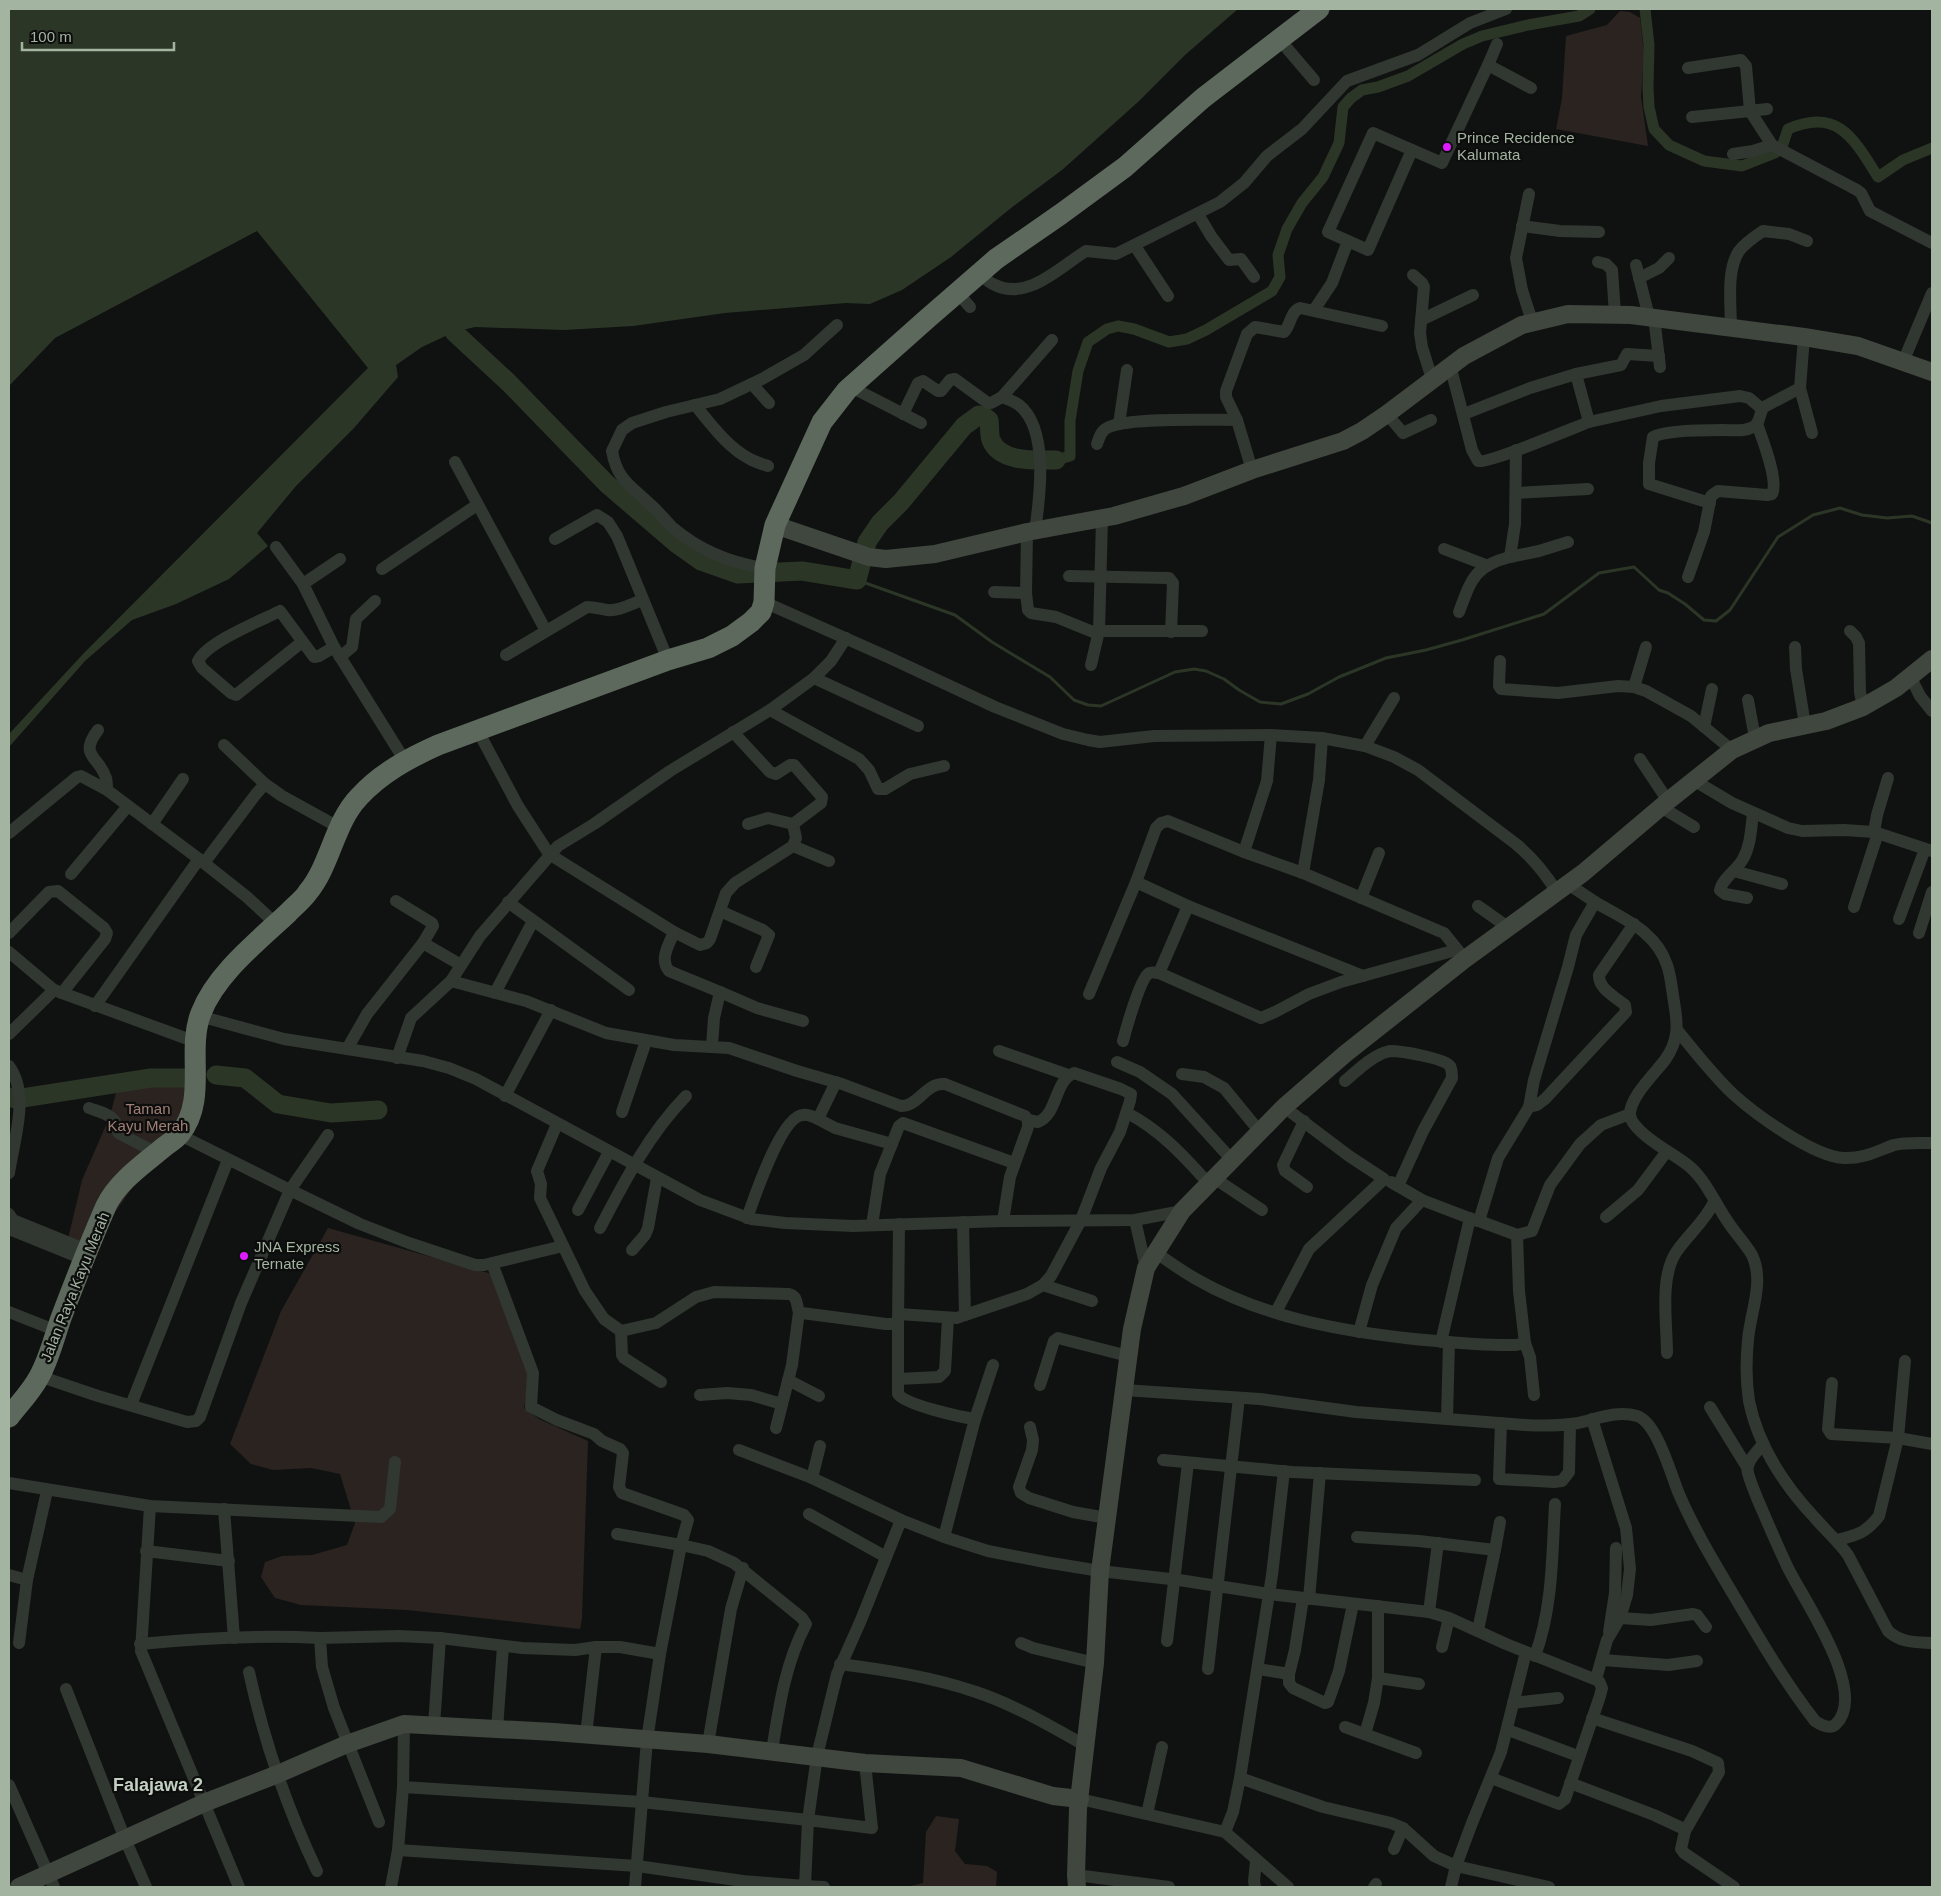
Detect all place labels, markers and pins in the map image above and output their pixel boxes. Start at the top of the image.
place label: Prince Recidence Kalumata [1457,129,1575,163]
marker: Prince Recidence Kalumata [1441,141,1453,153]
place label: JNA Express Ternate [254,1238,340,1272]
marker: JNA Express Ternate [238,1250,250,1262]

